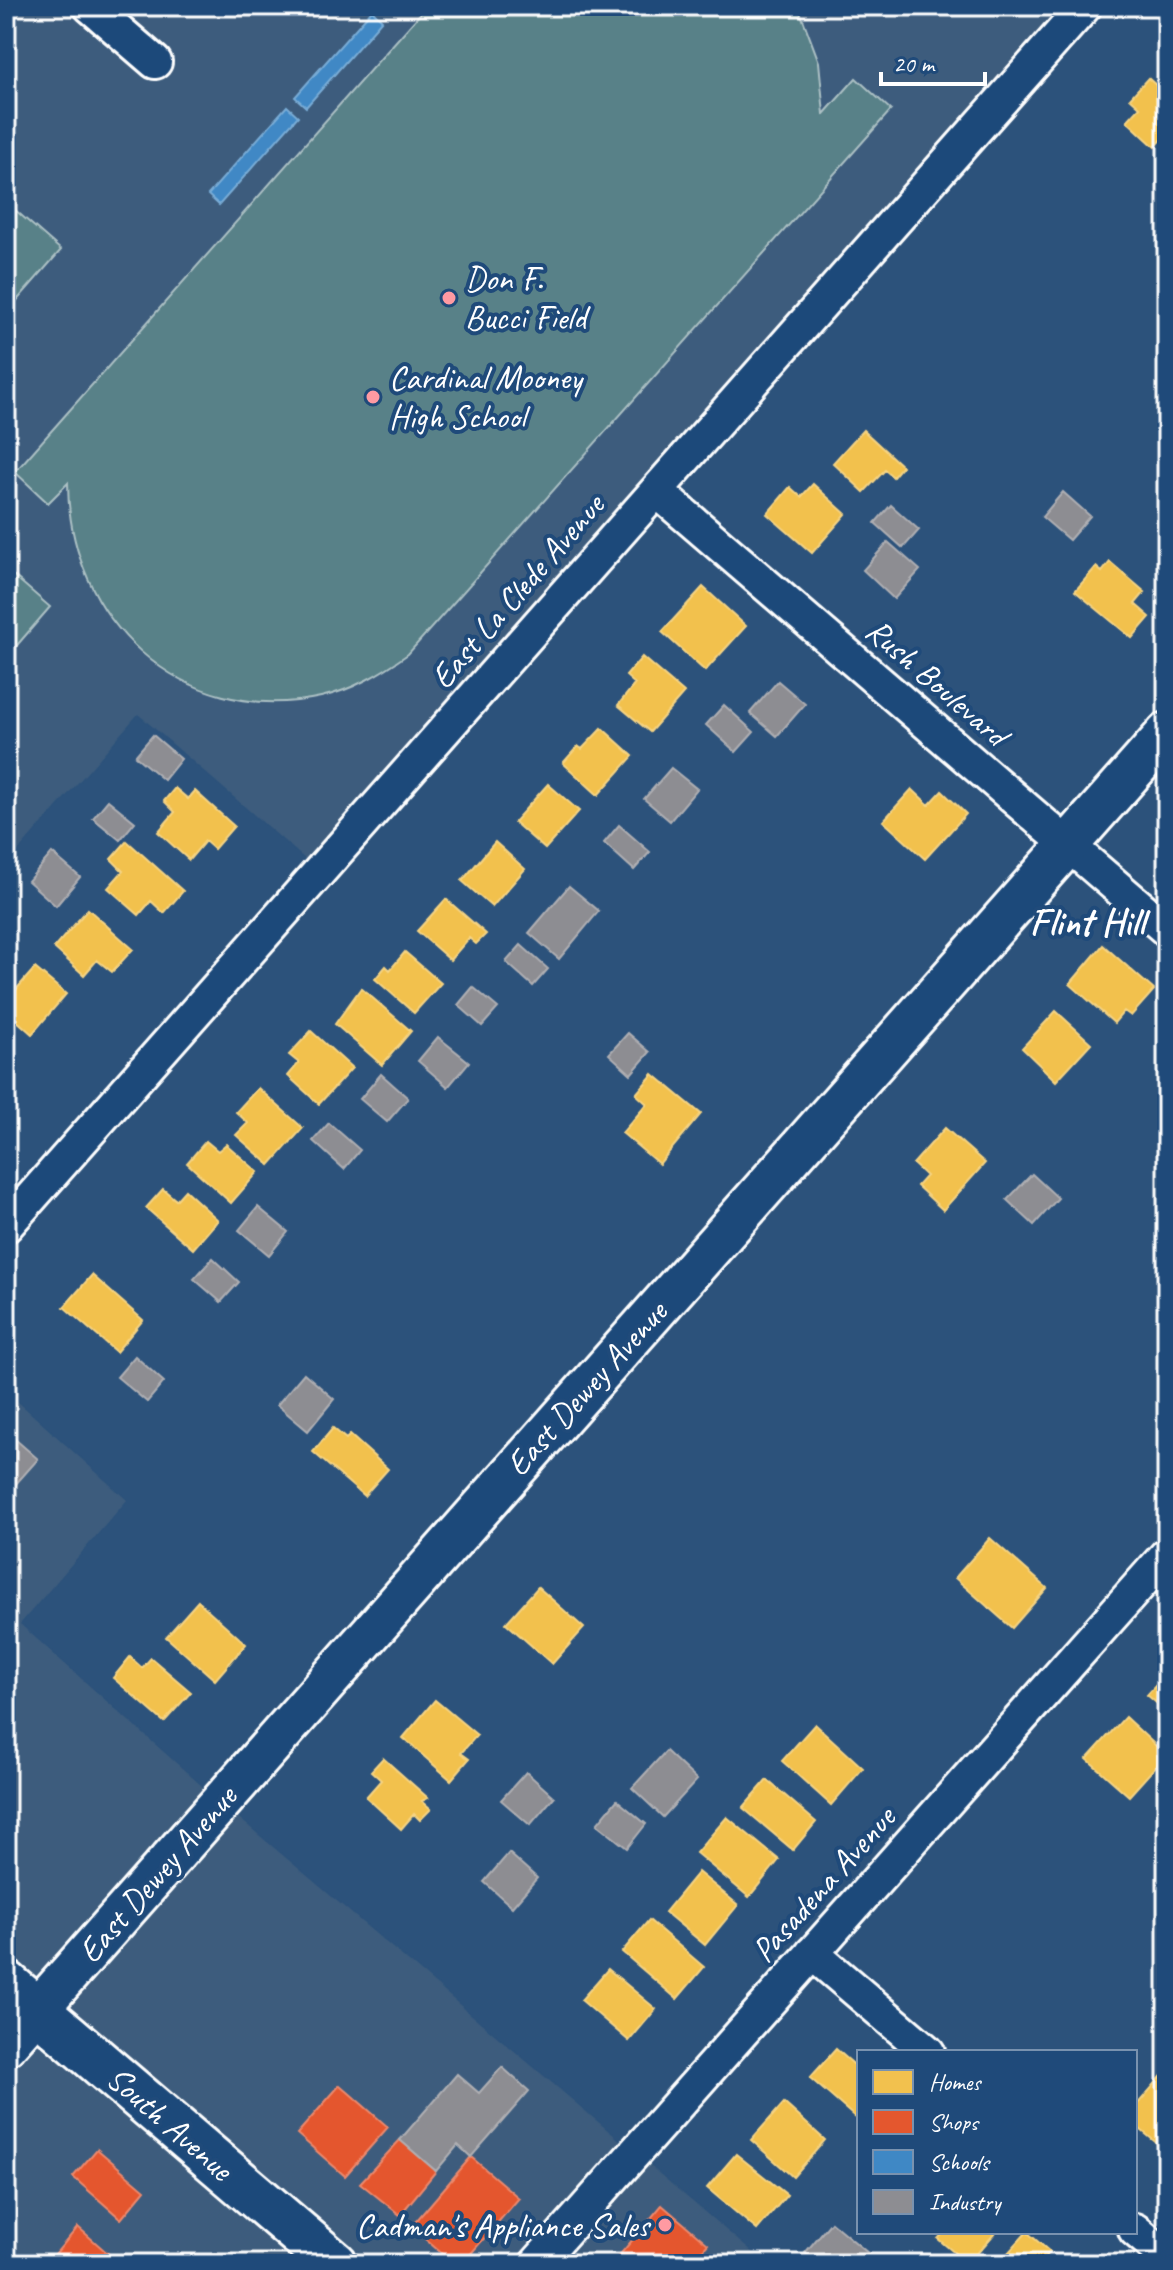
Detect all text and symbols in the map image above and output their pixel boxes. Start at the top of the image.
scale bar [881,36,985,86]
text: 20 m [893,49,936,79]
place label: Don F. Bucci Field [465,257,591,339]
marker: Don F. Bucci Field [440,289,458,307]
place label: Cardinal Mooney High School [389,356,585,438]
marker: Cardinal Mooney High School [364,388,382,406]
street label: East La Clede Avenue [421,482,615,697]
street label: Rush Boulevard [857,609,1020,758]
district label: Flint Hill [1030,899,1152,946]
street label: East Dewey Avenue [496,1290,677,1485]
street label: East Dewey Avenue [68,1775,247,1972]
street label: Pasadena Avenue [742,1795,906,1971]
legend [857,2050,1137,2234]
street label: South Avenue [98,2056,244,2191]
text: Homes [929,2067,982,2097]
text: Shops [929,2107,980,2137]
text: Schools [929,2147,992,2177]
text: Industry [929,2187,1002,2217]
place label: Cadman's Appliance Sales [356,2204,651,2247]
marker: Cadman's Appliance Sales [656,2216,674,2234]

